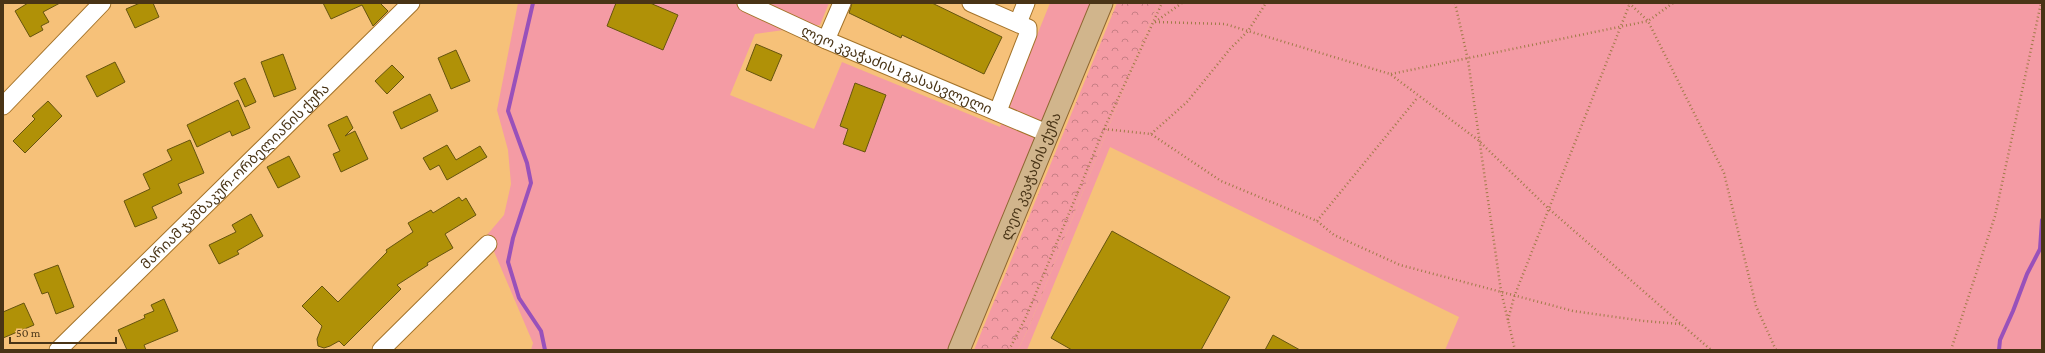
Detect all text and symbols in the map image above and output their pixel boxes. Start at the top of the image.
street label: ლეო კვაჭაძის I გასასვლელი [799,22,995,117]
street label: მარიამ ჯამბაკურ-ორბელიანის ქუჩა [137,80,332,272]
street label: ლეო კვაჭაძის ქუჩა [997,110,1064,243]
scale bar [10,319,116,345]
text: 50 m [16,326,41,340]

